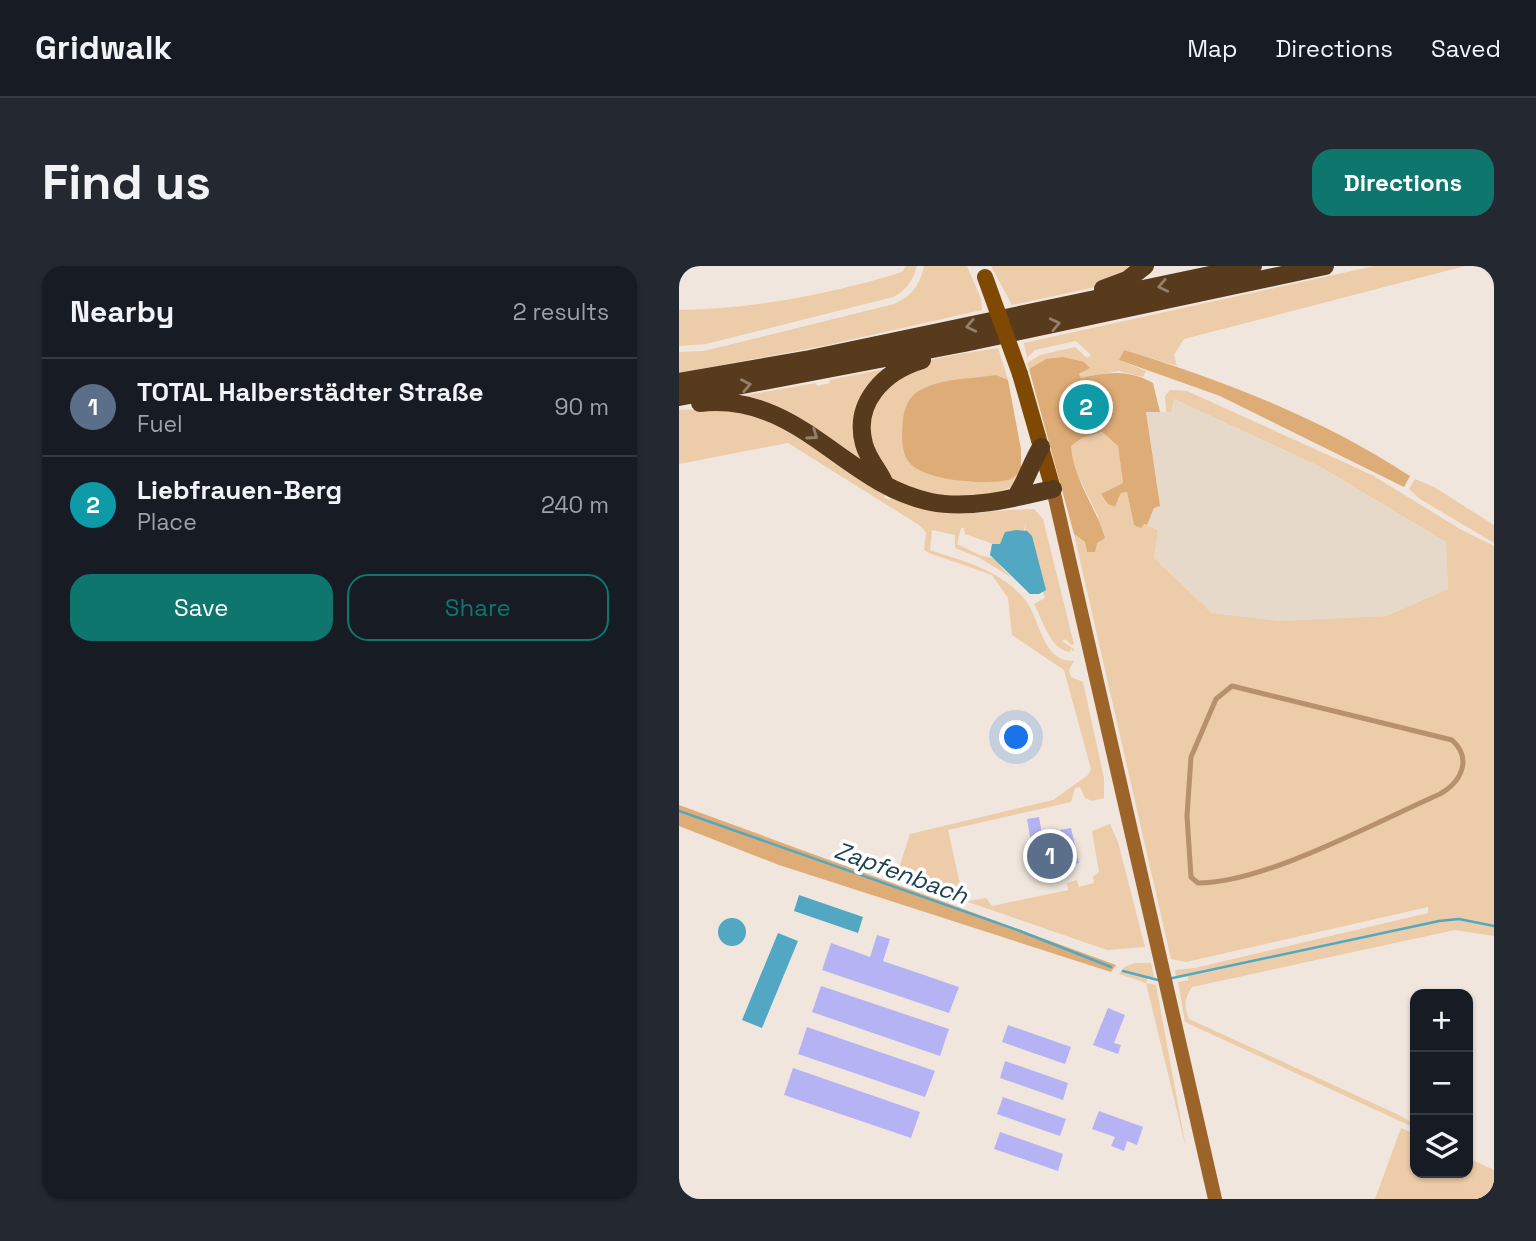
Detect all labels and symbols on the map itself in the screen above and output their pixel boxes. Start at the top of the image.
one-way arrow [1157,277,1169,292]
one-way arrow [965,317,977,332]
one-way arrow [1049,317,1061,332]
one-way arrow [740,379,752,394]
pin: 2 [1063,381,1109,433]
one-way arrow [805,427,818,439]
your location [999,720,1033,754]
pin: 1 [1027,830,1073,882]
water label: Zapfenbach [830,834,973,911]

